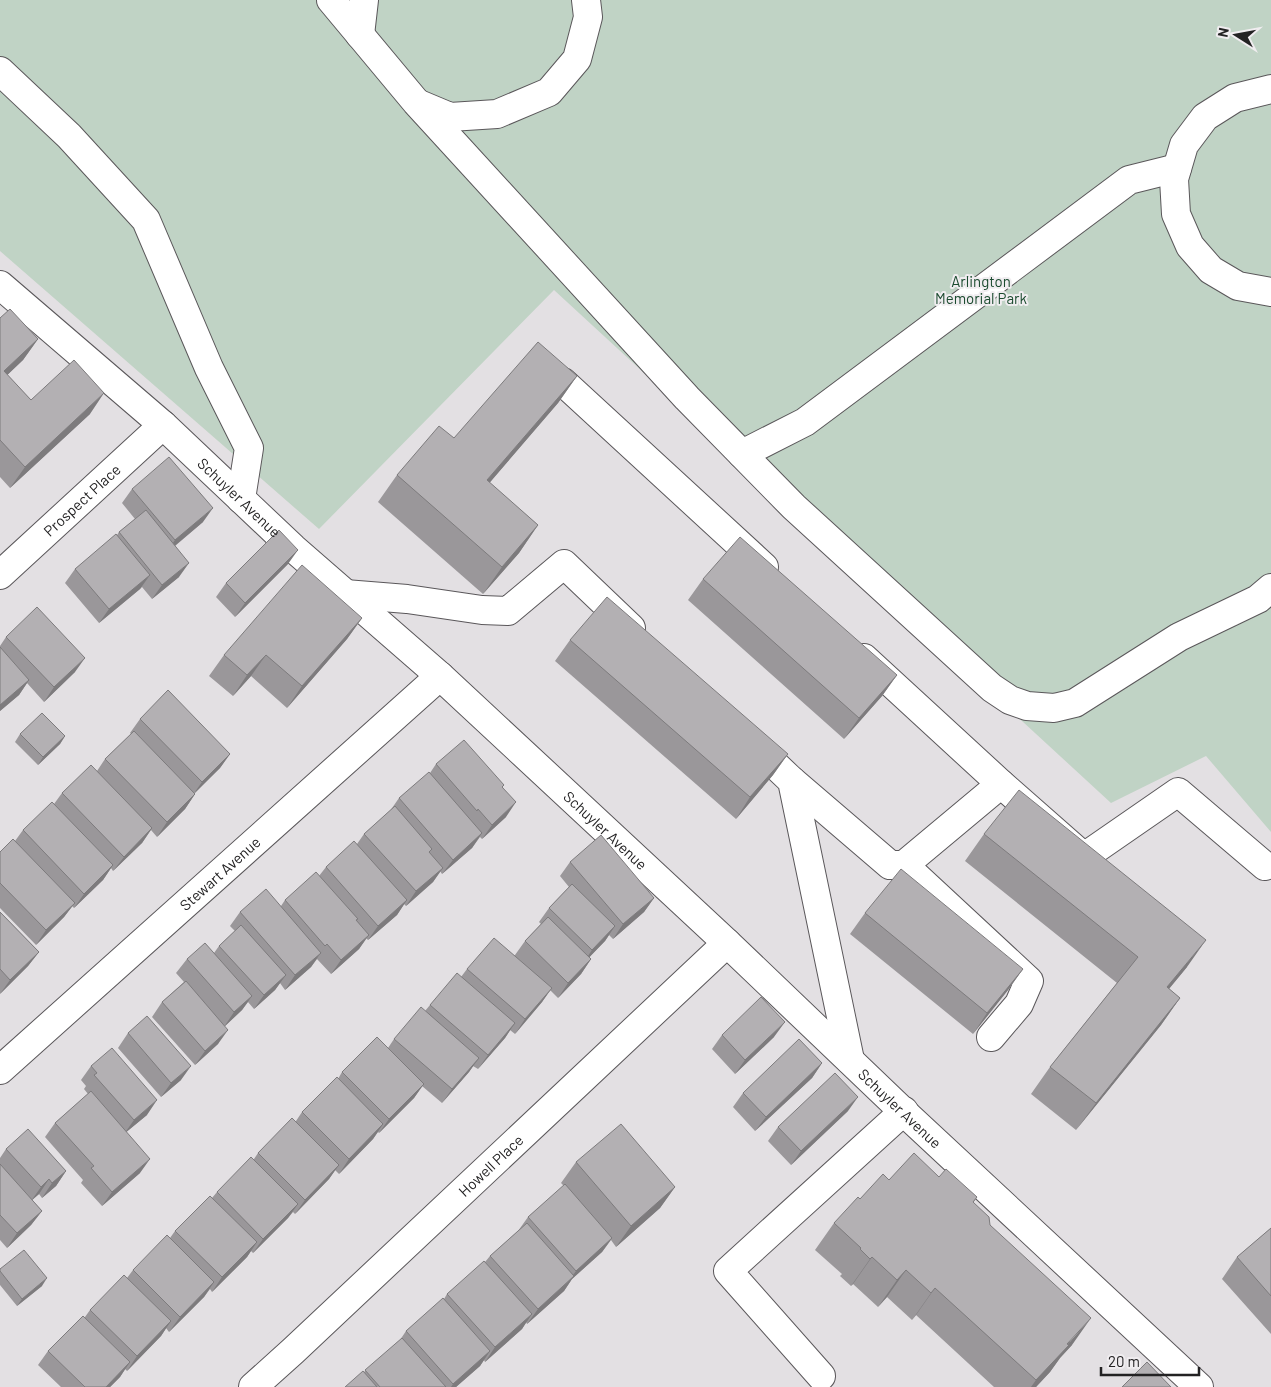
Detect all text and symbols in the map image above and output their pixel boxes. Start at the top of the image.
north arrow [1211,10,1261,60]
text: N [1214,26,1232,39]
park label: Arlington Memorial Park [935,272,1028,307]
street label: Schuyler Avenue [194,454,285,541]
street label: Prospect Place [40,460,124,540]
street label: Schuyler Avenue [560,787,651,873]
street label: Stewart Avenue [176,832,264,914]
street label: Schuyler Avenue [855,1065,945,1152]
street label: Howell Place [455,1131,527,1200]
scale bar [1101,1344,1198,1376]
text: 20 m [1108,1352,1140,1370]

